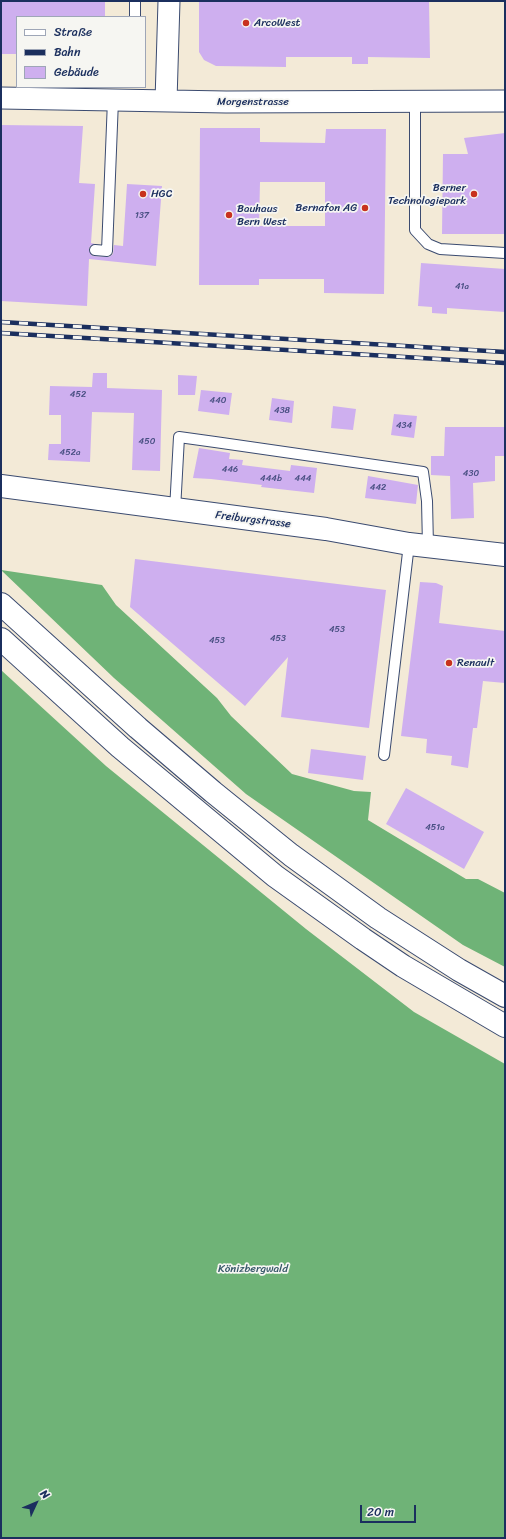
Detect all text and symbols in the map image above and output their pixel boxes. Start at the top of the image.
legend [16,16,146,88]
place label: ArcoWest [254,16,300,30]
marker: ArcoWest [241,18,251,28]
text: Straße [54,21,92,43]
text: Bahn [54,41,80,63]
text: Gebäude [54,61,99,83]
street label: Morgenstrasse [217,95,289,109]
place label: Berner Technologiepark [388,181,466,207]
place label: HGC [151,187,172,201]
marker: HGC [138,189,148,199]
marker: Berner Technologiepark [469,189,479,199]
place label: Bernafon AG [295,201,357,215]
place label: Bauhaus Bern West [237,202,287,228]
marker: Bernafon AG [360,203,370,213]
marker: Bauhaus Bern West [224,210,234,220]
house number: 137 [135,211,149,221]
house number: 41a [455,282,469,292]
house number: 452 [70,390,86,400]
house number: 440 [210,396,226,406]
house number: 438 [274,406,290,416]
house number: 434 [396,421,412,431]
house number: 450 [139,437,155,447]
house number: 452a [60,448,80,458]
house number: 446 [222,465,238,475]
house number: 430 [463,469,479,479]
house number: 444b [260,474,282,484]
house number: 444 [295,474,311,484]
house number: 442 [370,483,386,493]
street label: Freiburgstrasse [215,509,291,531]
house number: 453 [329,625,345,635]
house number: 453 [270,634,286,644]
house number: 453 [209,636,225,646]
place label: Renault [457,656,494,670]
marker: Renault [444,658,454,668]
house number: 451a [425,823,445,833]
park label: Könizbergwald [218,1262,288,1276]
north arrow [16,1483,56,1523]
text: N [36,1485,54,1504]
scale bar [362,1497,418,1523]
text: 20 m [367,1501,394,1523]

